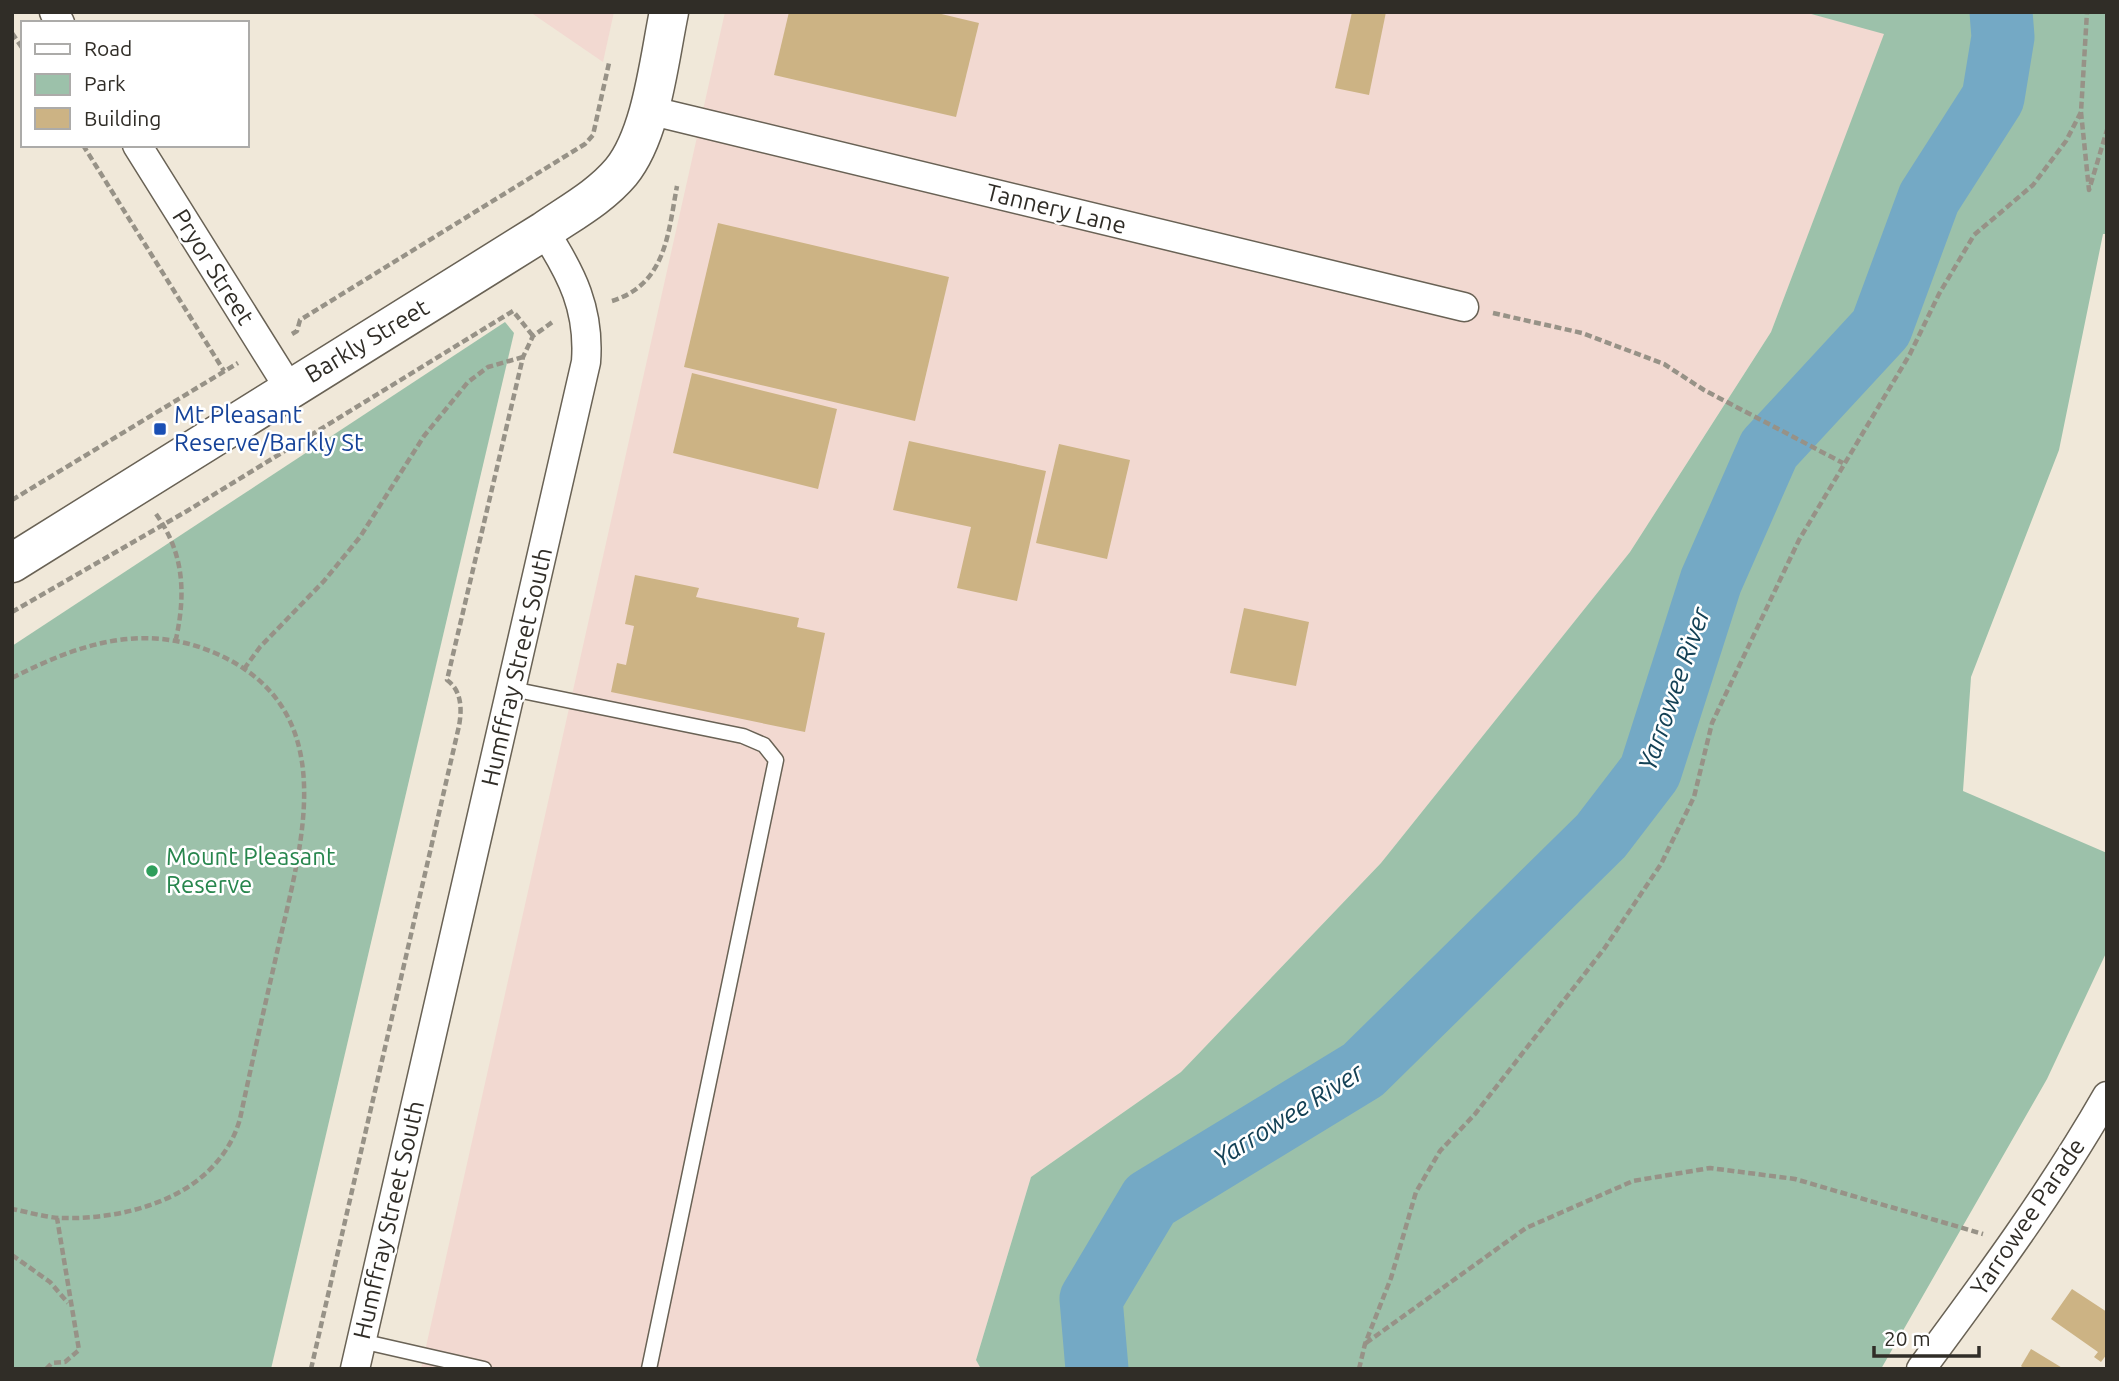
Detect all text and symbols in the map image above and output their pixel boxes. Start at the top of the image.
legend [21,21,248,147]
text: Road [84,36,132,60]
text: Park [84,71,126,95]
text: Building [84,106,161,130]
street label: Tannery Lane [983,178,1129,239]
street label: Pryor Street [167,204,260,330]
street label: Barkly Street [300,293,434,388]
place label: Mt Pleasant Reserve/Barkly St [174,401,364,456]
marker: Mt Pleasant Reserve/Barkly St [152,421,168,437]
street label: Humffray Street South [476,545,557,789]
water label: Yarrowee River [1632,602,1715,774]
place label: Mount Pleasant Reserve [166,843,336,898]
marker: Mount Pleasant Reserve [144,863,160,879]
water label: Yarrowee River [1207,1056,1369,1172]
street label: Humffray Street South [348,1098,429,1342]
street label: Yarrowee Parade [1965,1133,2090,1300]
scale bar [1874,1314,1979,1358]
text: 20 m [1884,1326,1931,1350]

